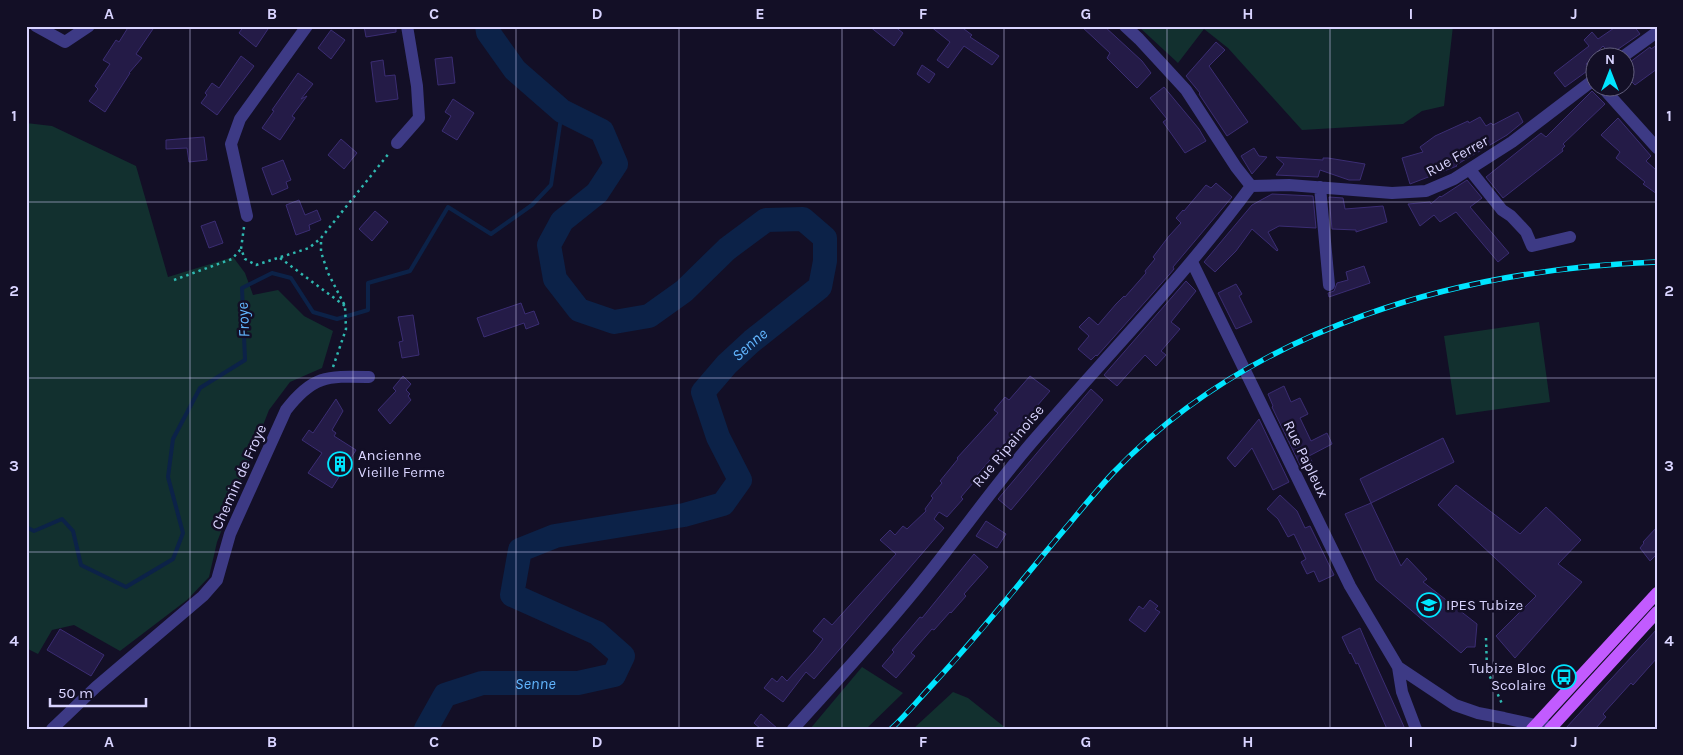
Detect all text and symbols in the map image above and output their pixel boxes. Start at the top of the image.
text: A [104,4,114,23]
text: B [267,4,277,23]
text: C [429,4,439,23]
text: D [592,4,603,23]
text: E [755,4,765,23]
text: F [919,4,928,23]
text: G [1081,4,1091,23]
text: H [1242,4,1254,23]
text: I [1409,4,1413,23]
text: J [1570,4,1578,23]
north arrow [1586,48,1636,98]
text: N [1605,51,1615,68]
text: 1 [11,106,17,125]
text: 1 [1666,106,1672,125]
street label: Rue Ferrer [1423,131,1492,181]
text: 2 [9,281,19,300]
text: 2 [1664,281,1674,300]
water label: Froye [233,301,253,338]
water label: Senne [727,323,771,365]
street label: Rue Ripainoise [968,401,1048,491]
street label: Rue Papleux [1280,418,1333,501]
street label: Chemin de Froye [208,422,270,532]
place label: Ancienne Vieille Ferme [358,446,445,481]
building icon: Ancienne Vieille Ferme [327,451,353,477]
text: 3 [9,456,19,475]
text: 3 [1664,456,1674,475]
school or university icon: IPES Tubize [1416,592,1442,618]
place label: IPES Tubize [1446,596,1523,614]
text: 4 [9,631,19,650]
text: 4 [1664,631,1674,650]
place label: Tubize Bloc Scolaire [1469,659,1546,694]
bus stop icon: Tubize Bloc Scolaire [1551,664,1577,690]
water label: Senne [515,674,556,693]
scale bar [50,675,146,707]
text: 50 m [58,684,93,702]
text: A [104,732,114,751]
text: B [267,732,277,751]
text: C [429,732,439,751]
text: D [592,732,603,751]
text: E [755,732,765,751]
text: F [919,732,928,751]
text: G [1081,732,1091,751]
text: H [1242,732,1254,751]
text: I [1409,732,1413,751]
text: J [1570,732,1578,751]

